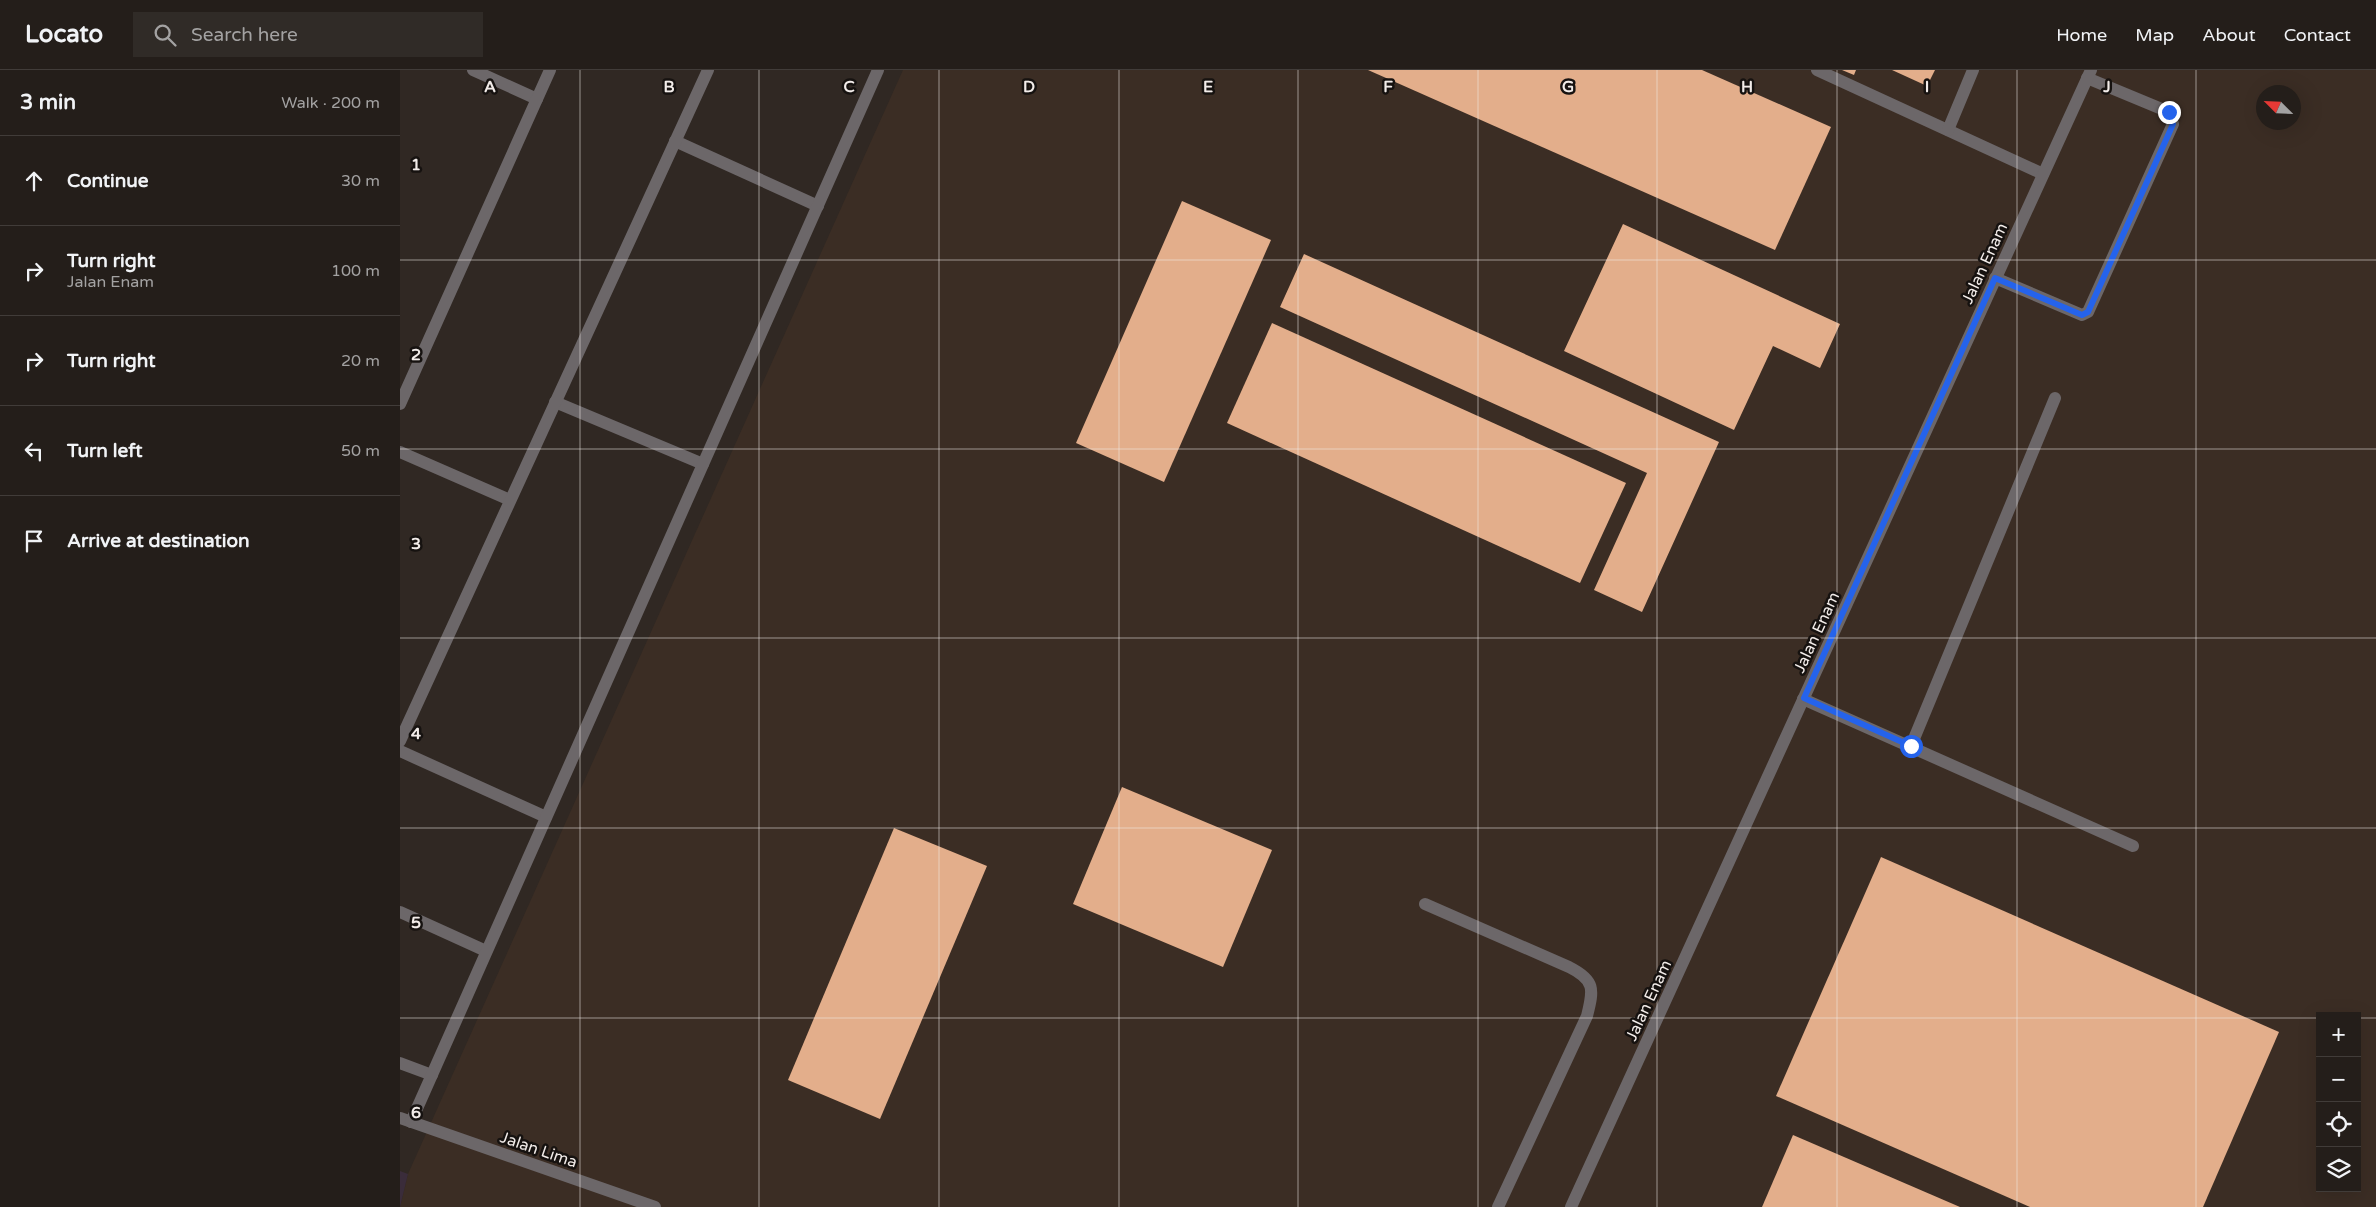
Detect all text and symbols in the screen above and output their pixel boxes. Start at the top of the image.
search box [133,12,483,57]
text: Locato [25,20,103,49]
icon: search [151,21,179,49]
text: Search here [191,24,298,46]
text: Home [2056,24,2107,46]
text: Map [2135,24,2174,46]
text: About [2202,24,2256,46]
text: Contact [2284,24,2351,46]
text: A [484,77,496,97]
text: B [663,77,675,97]
text: C [843,77,855,97]
text: D [1023,77,1035,97]
text: E [1203,77,1213,97]
text: F [1383,77,1393,97]
text: G [1562,77,1574,97]
text: H [1741,77,1753,97]
text: I [1925,77,1929,97]
text: J [2102,77,2111,97]
north arrow [2256,85,2301,130]
text: 3 min [20,90,76,115]
text: Walk · 200 m [281,93,380,113]
route end [2158,101,2181,124]
text: 1 [411,155,421,175]
icon: ahead [20,167,48,195]
text: Continue [67,170,149,192]
text: 30 m [341,171,380,191]
street label: Jalan Enam [1957,220,2012,307]
text: Turn right [67,250,155,272]
icon: right [20,257,48,285]
text: 100 m [331,261,380,281]
text: Jalan Enam [67,272,154,292]
text: 2 [411,345,421,365]
icon: right [20,347,48,375]
text: Turn right [67,350,155,372]
text: 20 m [341,351,380,371]
icon: left [20,437,48,465]
text: Turn left [67,440,143,462]
text: 50 m [341,441,380,461]
icon: arrive [20,527,48,555]
text: Arrive at destination [67,530,250,552]
text: 3 [411,534,421,554]
street label: Jalan Enam [1789,589,1844,676]
text: 4 [411,724,421,744]
route start [1900,735,1923,758]
text: 5 [411,913,421,933]
street label: Jalan Enam [1621,957,1676,1044]
map controls [2316,1012,2361,1192]
button: + [2316,1012,2361,1057]
button: − [2316,1057,2361,1102]
button: locate [2316,1102,2361,1147]
text: 6 [411,1103,421,1123]
street label: Jalan Lima [497,1127,580,1172]
button: layers [2316,1147,2361,1192]

